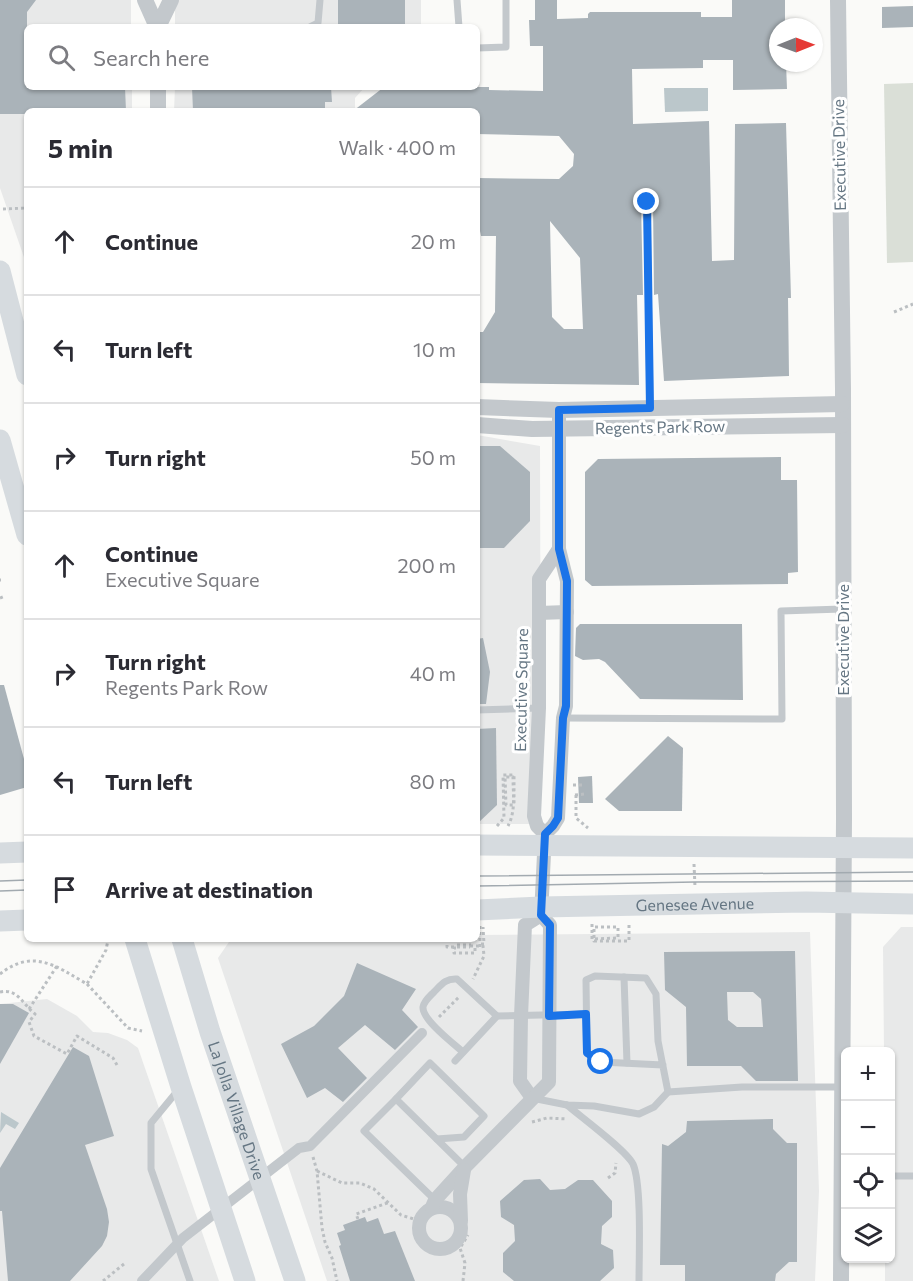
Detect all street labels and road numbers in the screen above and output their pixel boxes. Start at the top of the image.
street label: Executive Drive [828,99,849,211]
street label: Regents Park Row [595,416,726,437]
street label: Executive Drive [833,584,852,696]
street label: Executive Square [510,628,531,752]
street label: Genesee Avenue [635,893,754,914]
street label: La Jolla Village Drive [205,1039,270,1182]

